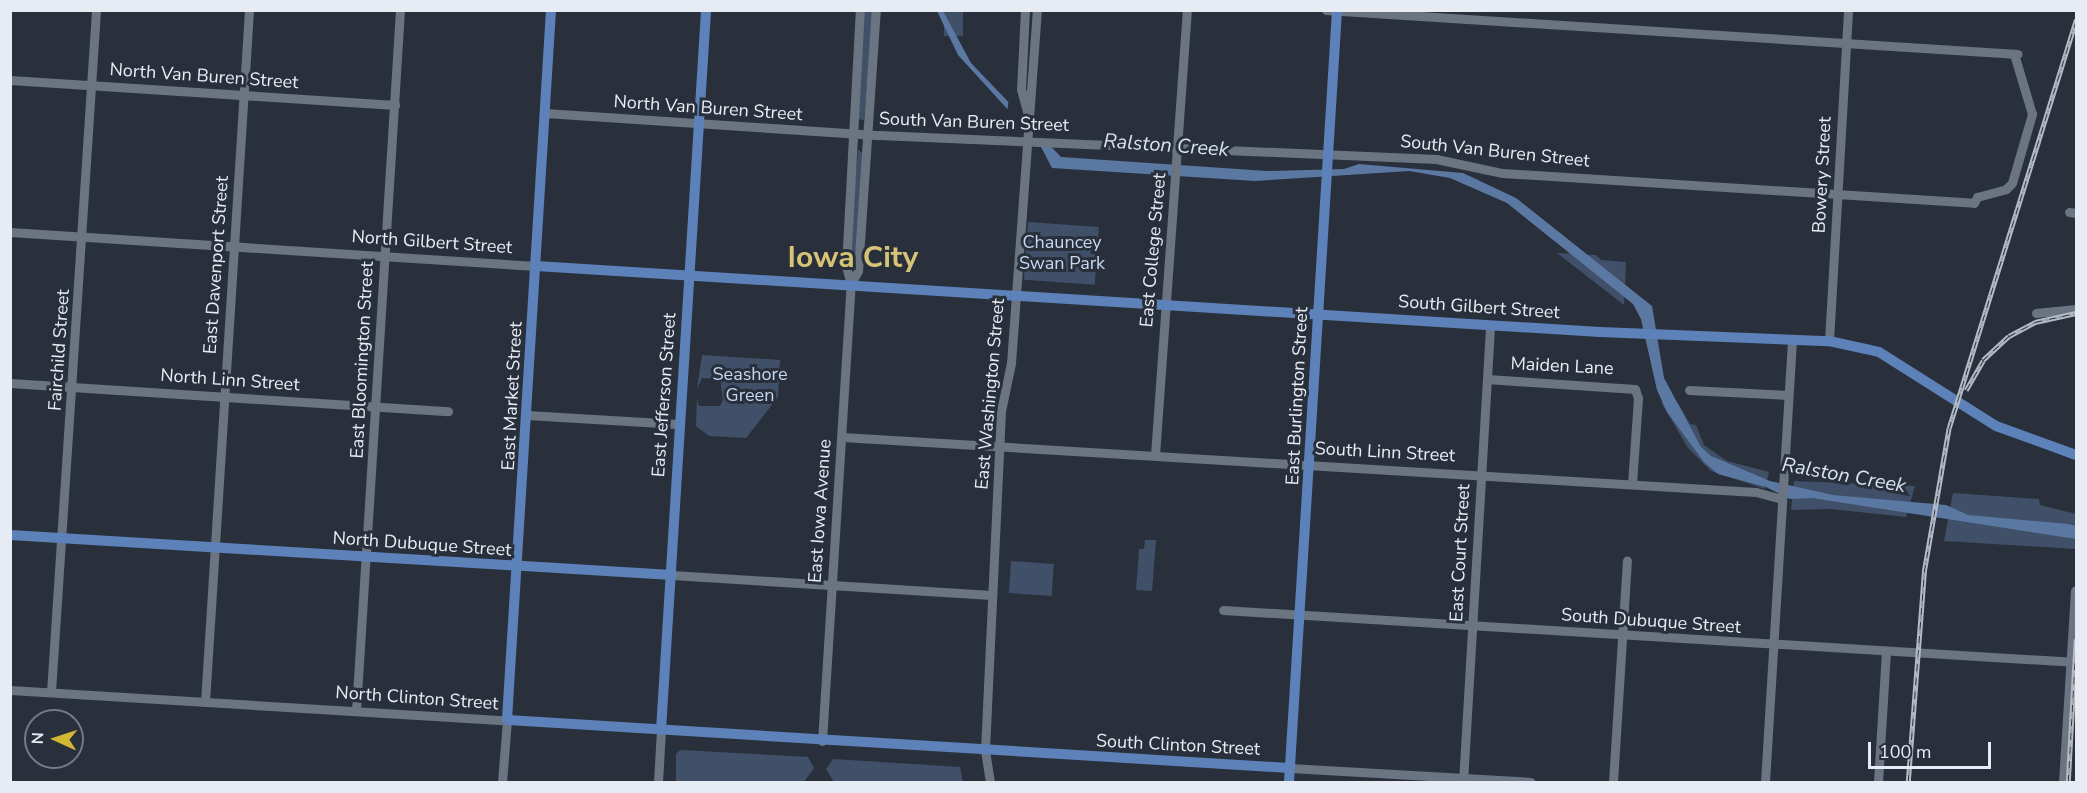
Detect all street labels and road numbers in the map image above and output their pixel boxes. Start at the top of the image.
street label: North Van Buren Street [109,59,299,93]
street label: North Van Buren Street [613,91,803,125]
street label: South Van Buren Street [879,108,1069,136]
street label: Bowery Street [1808,116,1836,234]
street label: South Van Buren Street [1399,130,1591,172]
street label: East College Street [1135,172,1171,328]
street label: East Davenport Street [199,175,233,355]
street label: North Gilbert Street [351,226,513,258]
street label: East Bloomington Street [346,261,378,459]
street label: Fairchild Street [44,289,74,411]
street label: South Gilbert Street [1397,291,1561,323]
street label: East Washington Street [971,298,1009,490]
street label: East Burlington Street [1282,306,1312,486]
street label: East Jefferson Street [647,312,681,478]
street label: East Market Street [497,321,527,471]
street label: Maiden Lane [1510,353,1614,379]
street label: North Linn Street [160,364,300,396]
street label: East Iowa Avenue [804,438,836,584]
street label: South Linn Street [1314,438,1456,466]
street label: East Court Street [1446,484,1474,622]
street label: North Dubuque Street [332,527,512,561]
street label: South Dubuque Street [1560,604,1742,638]
street label: North Clinton Street [335,682,499,714]
street label: South Clinton Street [1095,730,1261,760]

